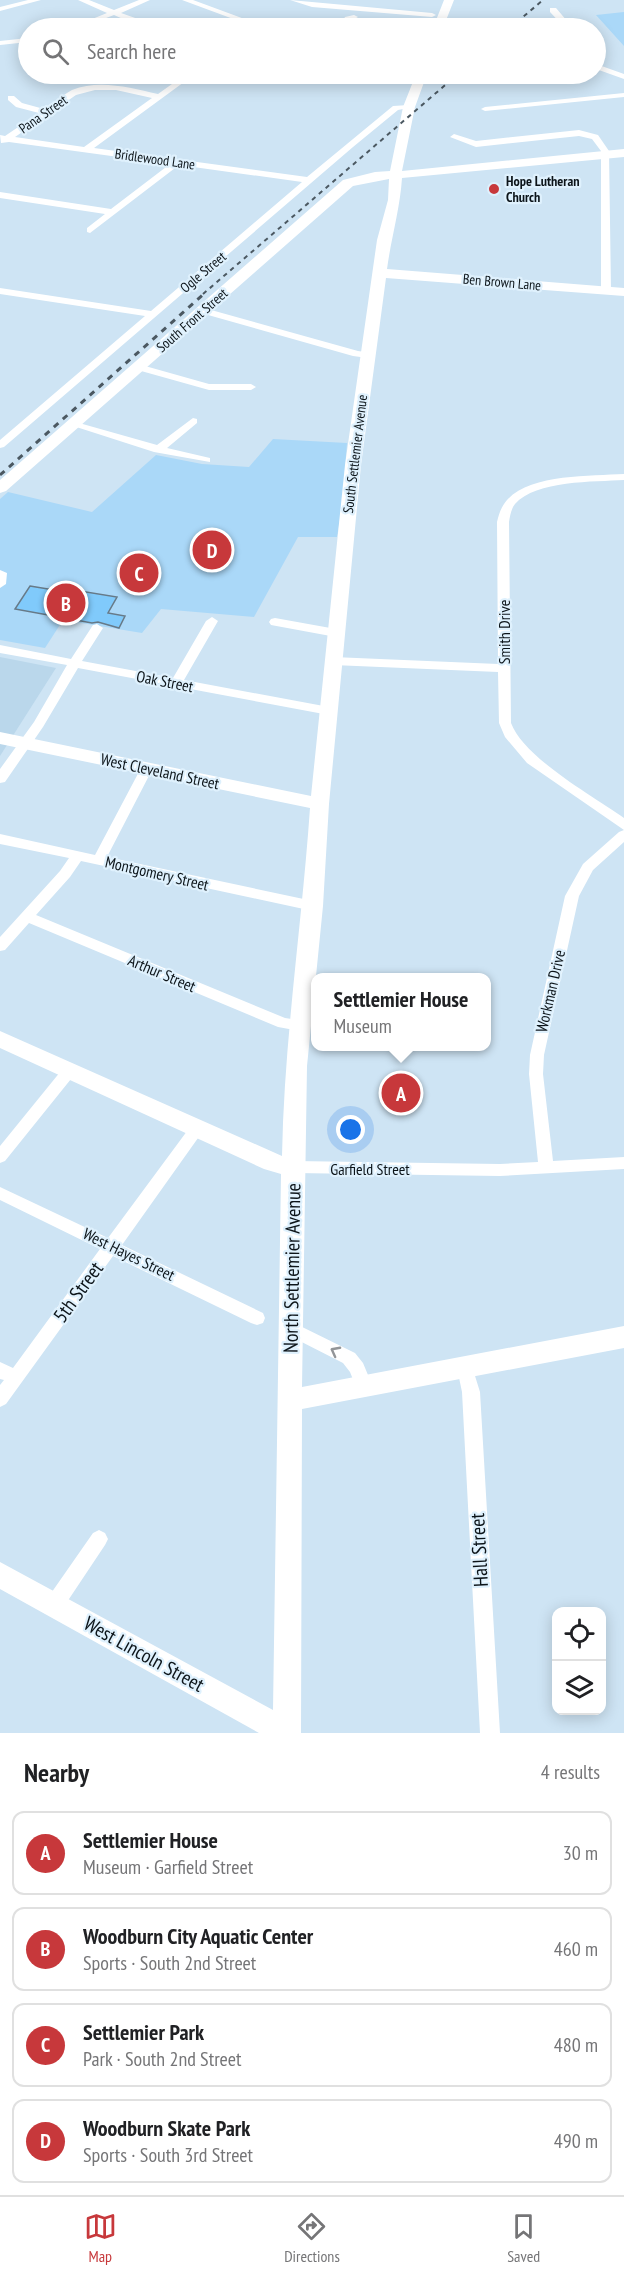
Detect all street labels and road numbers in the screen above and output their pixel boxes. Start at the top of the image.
street label: Pana Street [15,91,71,137]
street label: Bridlewood Lane [114,144,197,174]
street label: Ogle Street [176,247,230,296]
street label: Ben Brown Lane [462,270,542,294]
street label: South Front Street [153,284,231,356]
street label: South Settlemier Avenue [339,393,371,514]
street label: Smith Drive [494,600,514,664]
street label: Oak Street [135,666,196,696]
street label: West Cleveland Street [99,749,222,793]
street label: Montgomery Street [103,851,211,895]
street label: Workman Drive [531,948,569,1034]
street label: Arthur Street [125,950,199,996]
street label: Garfield Street [330,1159,410,1179]
street label: North Settlemier Avenue [278,1183,306,1353]
street label: West Hayes Street [80,1223,179,1285]
street label: 5th Street [47,1256,109,1328]
street label: Hall Street [464,1512,494,1587]
street label: West Lincoln Street [79,1610,209,1698]

